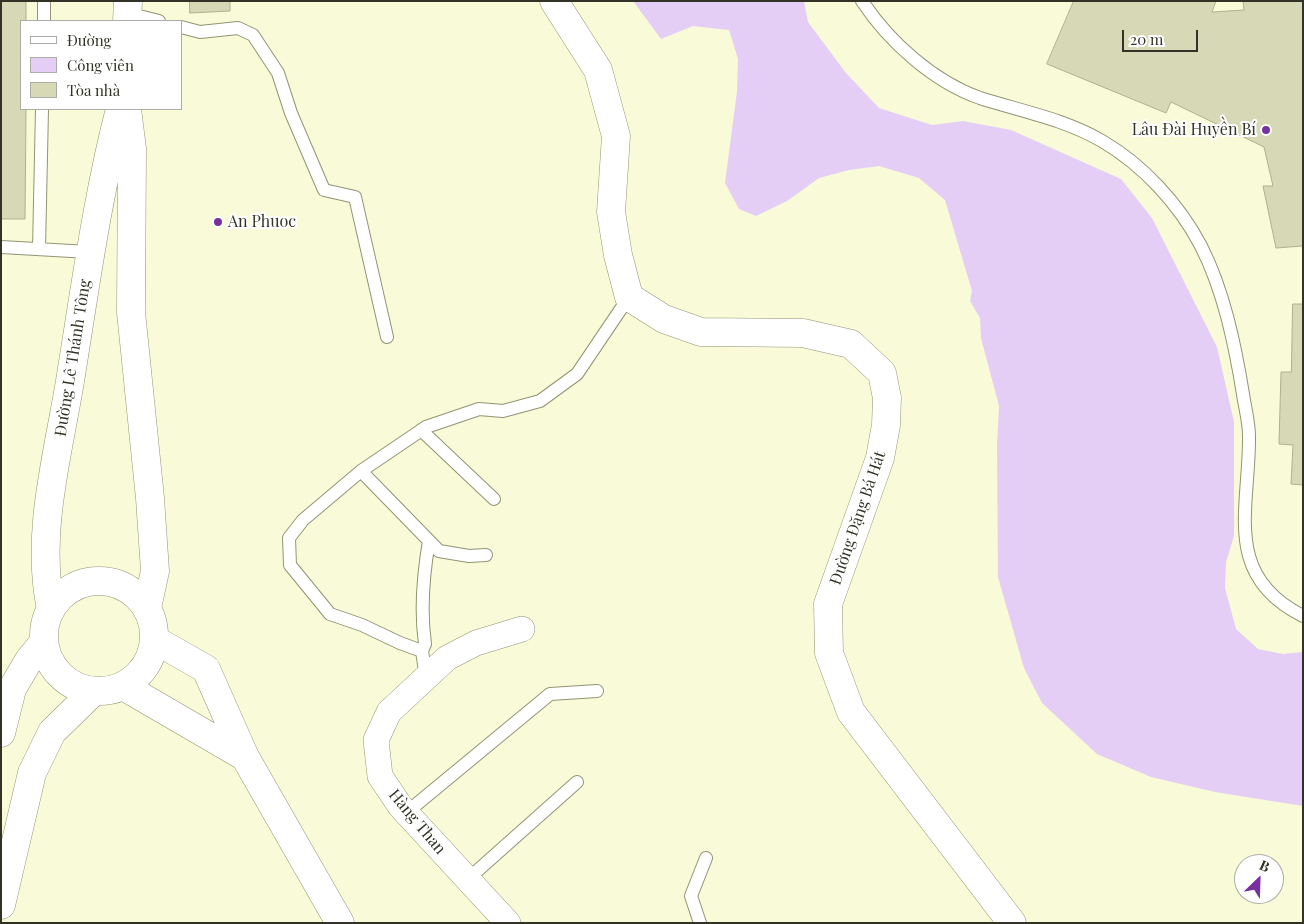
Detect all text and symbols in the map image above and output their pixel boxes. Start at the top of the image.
legend [20,20,182,110]
scale bar [1124,20,1200,52]
text: 20 m [1130,29,1163,49]
text: Đường [67,30,112,50]
text: Công viên [67,55,134,75]
text: Tòa nhà [67,80,120,100]
place label: Lâu Đài Huyền Bí [1132,120,1256,140]
marker: Lâu Đài Huyền Bí [1260,124,1272,136]
place label: An Phuoc [228,212,296,232]
marker: An Phuoc [212,216,224,228]
street label: Đường Lê Thánh Tông [51,278,95,438]
street label: Đường Đặng Bá Hát [826,449,890,587]
street label: Hàng Than [384,786,450,858]
north arrow [1234,854,1284,904]
text: B [1257,855,1273,876]

